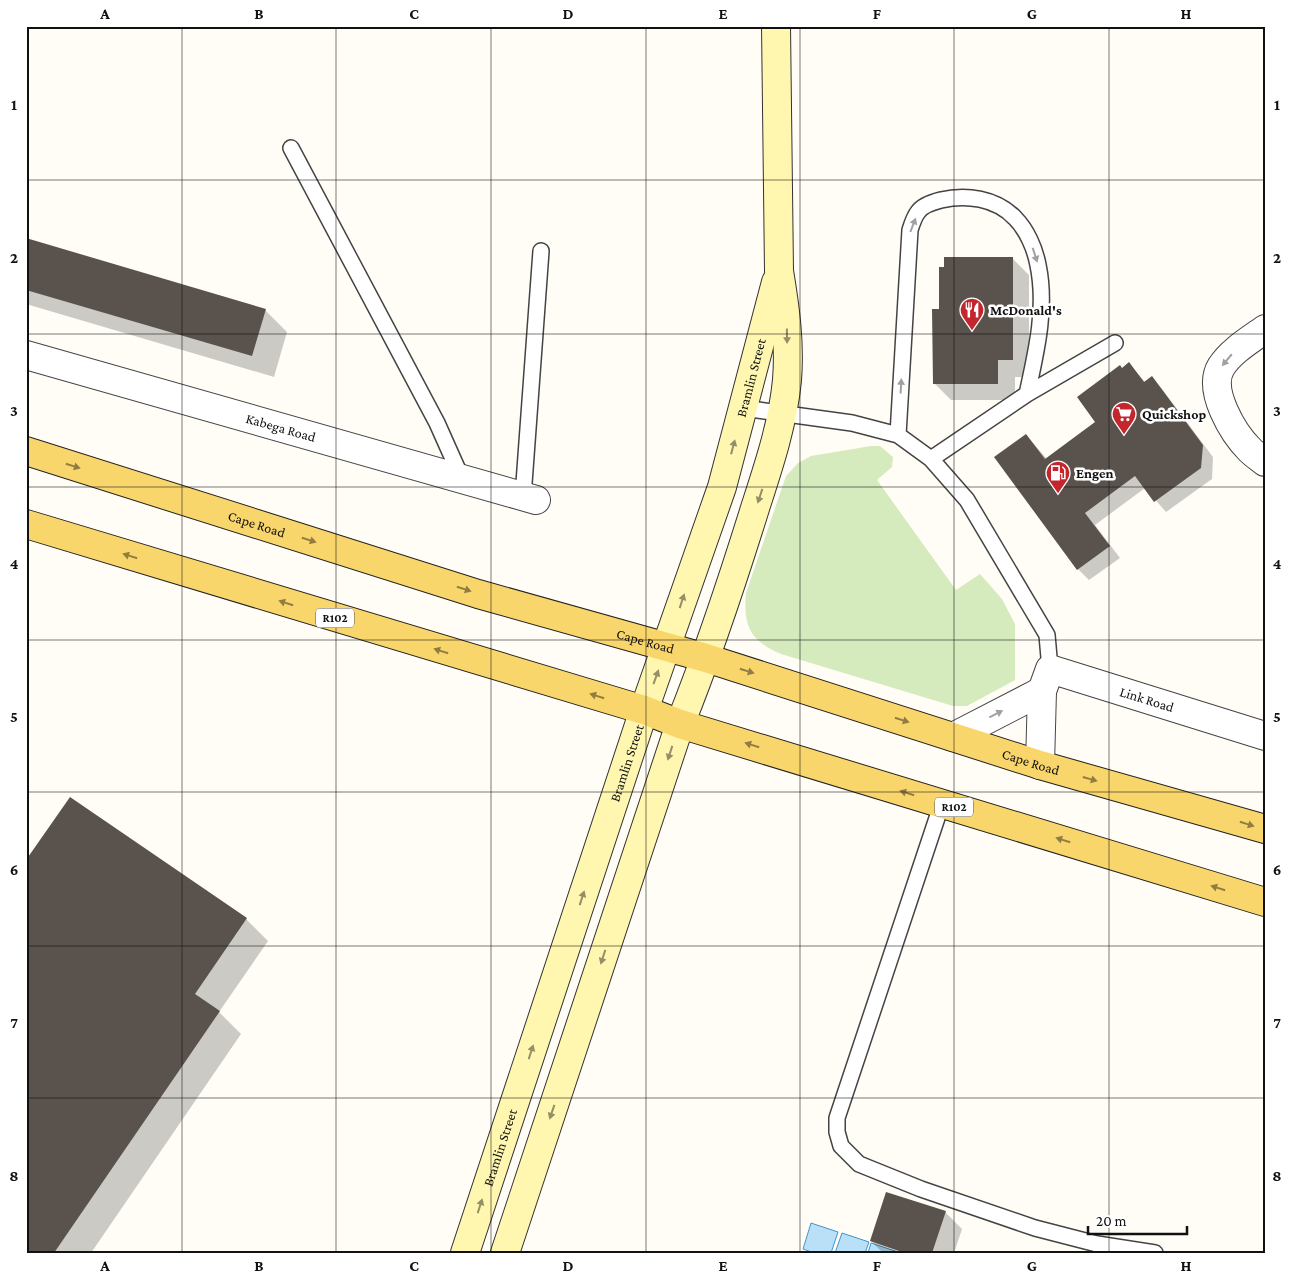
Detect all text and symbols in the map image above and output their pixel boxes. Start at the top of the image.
text: A [99,5,110,22]
text: B [254,5,264,22]
text: C [409,5,419,22]
text: D [562,5,574,22]
text: E [718,5,728,22]
text: F [873,5,882,22]
text: G [1027,5,1037,22]
text: H [1181,5,1192,22]
text: 1 [11,96,17,113]
text: 1 [1274,96,1280,113]
one-way arrow [909,217,917,232]
one-way arrow [1032,247,1039,262]
text: 2 [10,249,18,266]
text: 2 [1273,249,1281,266]
restaurant icon: McDonald's [959,297,985,331]
place label: McDonald's [990,302,1062,318]
one-way arrow [783,329,791,345]
street label: Bramlin Street [733,336,769,419]
one-way arrow [1222,354,1233,366]
one-way arrow [898,378,906,394]
supermarket icon: Quickshop [1111,401,1137,435]
text: 3 [10,402,18,419]
text: 3 [1273,402,1281,419]
place label: Quickshop [1142,406,1206,422]
street label: Kabega Road [244,410,318,445]
one-way arrow [729,439,737,454]
fuel station icon: Engen [1045,460,1071,494]
one-way arrow [65,462,80,470]
place label: Engen [1076,465,1114,481]
one-way arrow [755,488,763,503]
street label: Cape Road [226,507,288,541]
one-way arrow [302,537,317,544]
one-way arrow [123,552,138,559]
text: 4 [10,555,19,572]
text: 4 [1273,555,1282,572]
one-way arrow [457,586,472,594]
one-way arrow [679,593,686,608]
one-way arrow [278,599,293,607]
road number: R102 [316,608,354,628]
street label: Cape Road [615,625,677,657]
one-way arrow [434,646,449,654]
one-way arrow [739,668,754,676]
one-way arrow [653,670,660,685]
street label: Link Road [1118,683,1177,715]
one-way arrow [590,692,605,700]
text: 5 [10,708,18,725]
text: 5 [1273,708,1281,725]
one-way arrow [989,710,1003,718]
one-way arrow [894,717,909,725]
street label: Bramlin Street [606,722,647,804]
one-way arrow [744,741,759,749]
street label: Cape Road [1000,745,1062,778]
one-way arrow [666,746,674,761]
one-way arrow [1083,775,1098,783]
one-way arrow [900,788,915,796]
road number: R102 [935,798,973,816]
one-way arrow [1239,820,1254,828]
one-way arrow [1055,836,1070,844]
text: 6 [10,861,18,878]
text: 6 [1273,861,1281,878]
one-way arrow [1210,883,1225,891]
one-way arrow [578,890,586,905]
one-way arrow [599,950,607,965]
text: 7 [10,1014,18,1031]
text: 7 [1273,1014,1281,1031]
one-way arrow [527,1044,535,1059]
one-way arrow [548,1104,556,1119]
street label: Bramlin Street [480,1107,520,1188]
text: 8 [9,1167,19,1184]
text: 8 [1272,1167,1282,1184]
one-way arrow [477,1199,484,1214]
scale bar [1088,1204,1187,1236]
text: 20 m [1096,1213,1127,1229]
text: A [99,1257,110,1274]
text: B [254,1257,264,1274]
text: C [409,1257,419,1274]
text: D [562,1257,574,1274]
text: E [718,1257,728,1274]
text: F [873,1257,882,1274]
text: G [1027,1257,1037,1274]
text: H [1181,1257,1192,1274]

